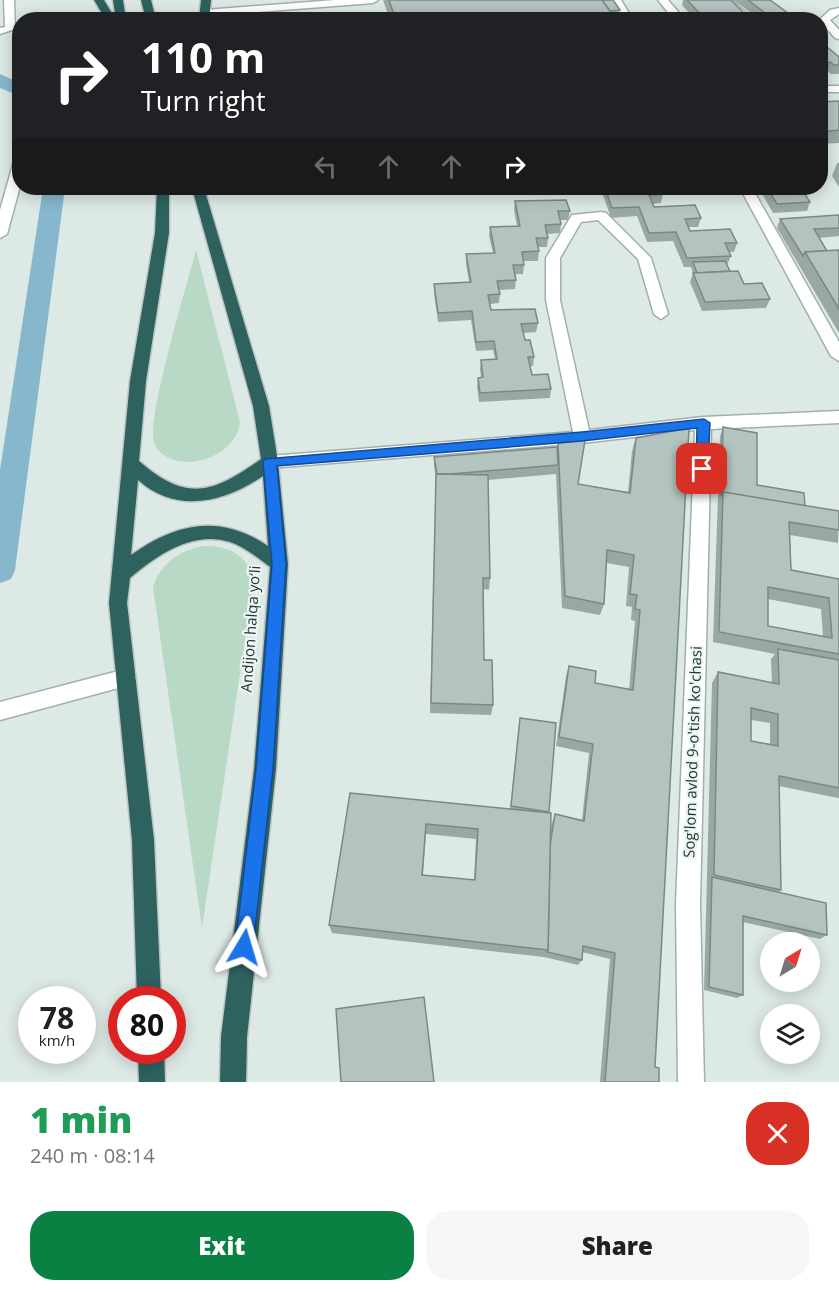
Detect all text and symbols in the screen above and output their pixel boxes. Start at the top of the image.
text: 110 m [141,28,265,85]
icon: right [42,36,120,114]
text: Turn right [141,82,266,119]
icon: left [309,150,342,183]
icon: ahead [372,150,405,183]
icon: ahead [435,150,468,183]
icon: right [498,150,531,183]
pin [676,443,727,494]
icon: arrive [685,452,718,485]
street label: Andijon halqa yo‘li [236,565,264,693]
street label: Sog'lom avlod 9-o'tish ko'chasi [678,646,706,858]
position arrow [212,915,276,979]
north arrow [760,932,820,992]
map controls [760,932,820,1064]
speed limit sign: 80 [108,986,186,1064]
text: 78 [40,997,74,1038]
button: layers [760,1004,820,1064]
text: km/h [39,1030,75,1050]
text: 1 min [30,1095,132,1144]
button: close [746,1102,809,1165]
text: 240 m · 08:14 [30,1142,155,1169]
button: Exit [30,1211,414,1280]
button: Share [426,1211,809,1280]

